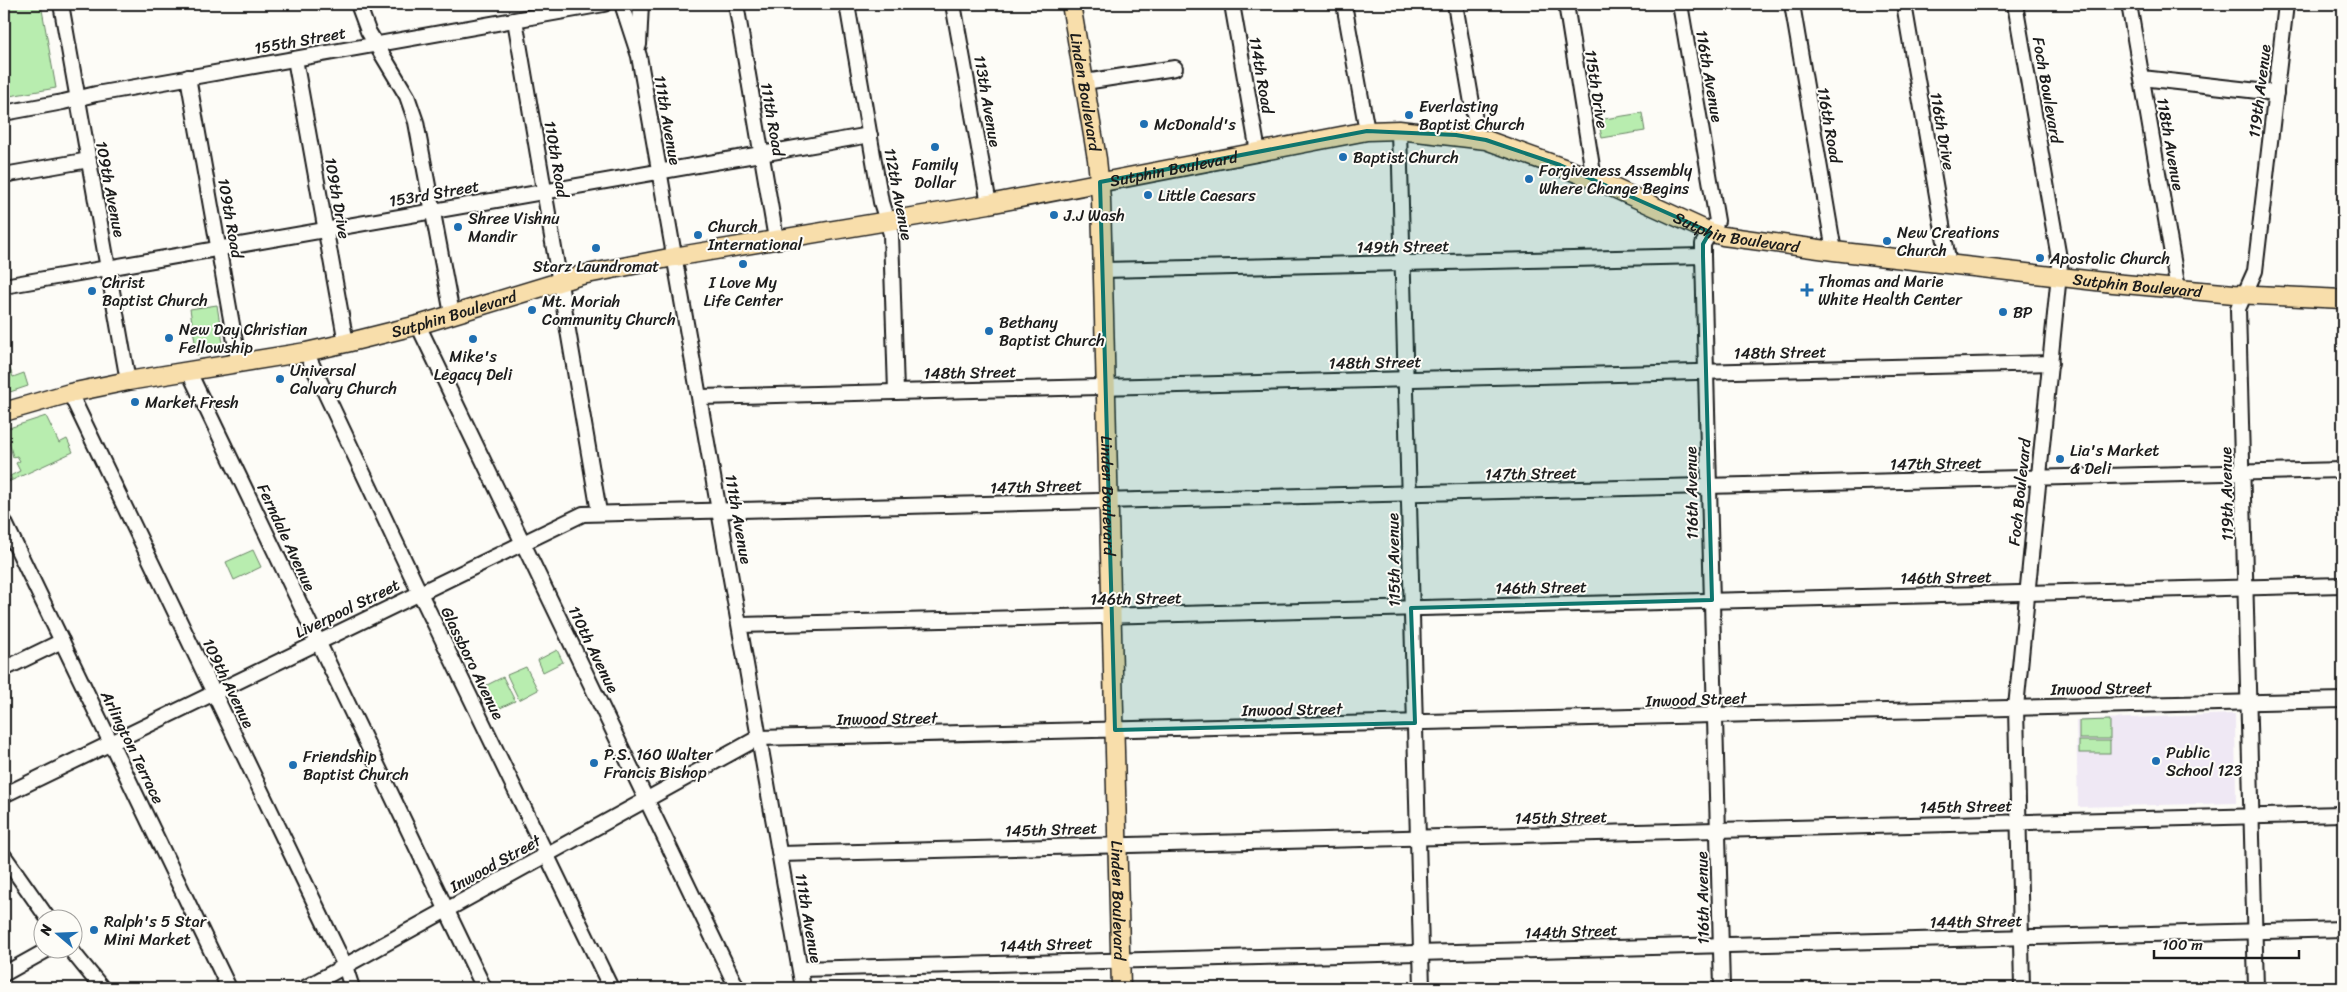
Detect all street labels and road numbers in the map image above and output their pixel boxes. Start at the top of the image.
street label: 155th Street [252,18,348,63]
street label: 116th Avenue [1687,28,1732,125]
street label: Linden Boulevard [1061,30,1110,155]
street label: 114th Road [1240,34,1283,117]
street label: Foch Boulevard [2024,35,2071,147]
street label: 119th Avenue [2239,42,2280,140]
street label: 115th Drive [1576,48,1617,130]
street label: 113th Avenue [965,53,1010,150]
street label: 111th Avenue [645,73,690,168]
street label: 111th Road [752,80,794,160]
street label: 116th Road [1809,85,1851,167]
street label: 116th Drive [1921,90,1964,172]
street label: 118th Avenue [2148,95,2193,193]
street label: 110th Road [535,118,578,201]
street label: 109th Avenue [87,139,134,240]
street label: Sutphin Boulevard [1107,142,1242,195]
street label: 112th Avenue [875,145,922,243]
street label: 109th Drive [316,155,359,241]
street label: 153rd Street [387,171,481,216]
street label: 109th Road [209,176,252,262]
street label: Sutphin Boulevard [1668,203,1803,261]
street label: 149th Street [1356,231,1450,262]
street label: Sutphin Boulevard [2071,265,2205,306]
street label: Sutphin Boulevard [388,281,522,346]
street label: 148th Street [1733,337,1827,368]
street label: 148th Street [1328,347,1422,378]
street label: 148th Street [923,357,1017,388]
street label: Linden Boulevard [1092,435,1124,557]
street label: Foch Boulevard [1999,435,2040,547]
street label: 116th Avenue [1676,446,1707,540]
street label: 119th Avenue [2211,446,2242,541]
street label: 147th Street [1890,448,1982,479]
street label: 147th Street [1485,458,1577,489]
street label: 147th Street [990,470,1083,503]
street label: 111th Avenue [716,472,761,567]
street label: Ferndale Avenue [249,478,324,596]
street label: 115th Avenue [1378,512,1409,607]
street label: 146th Street [1900,562,1992,593]
street label: Liverpool Street [290,570,405,646]
street label: 146th Street [1495,572,1587,603]
street label: 146th Street [1090,583,1182,614]
street label: 110th Avenue [560,600,627,698]
street label: Glassboro Avenue [433,602,513,725]
street label: 109th Avenue [194,633,263,734]
street label: Inwood Street [2049,673,2152,704]
street label: Inwood Street [1644,683,1747,716]
street label: Arlington Terrace [92,685,173,809]
street label: Inwood Street [1240,694,1343,725]
street label: Inwood Street [835,703,938,734]
street label: 145th Street [1919,791,2013,822]
street label: 145th Street [1514,802,1608,833]
street label: 145th Street [1004,813,1098,846]
street label: Inwood Street [443,826,547,901]
street label: Linden Boulevard [1102,840,1134,962]
street label: 116th Avenue [1687,851,1718,945]
street label: 111th Avenue [786,871,831,966]
street label: 144th Street [1929,906,2023,937]
street label: 144th Street [1524,915,1618,948]
street label: 144th Street [999,928,1093,961]

